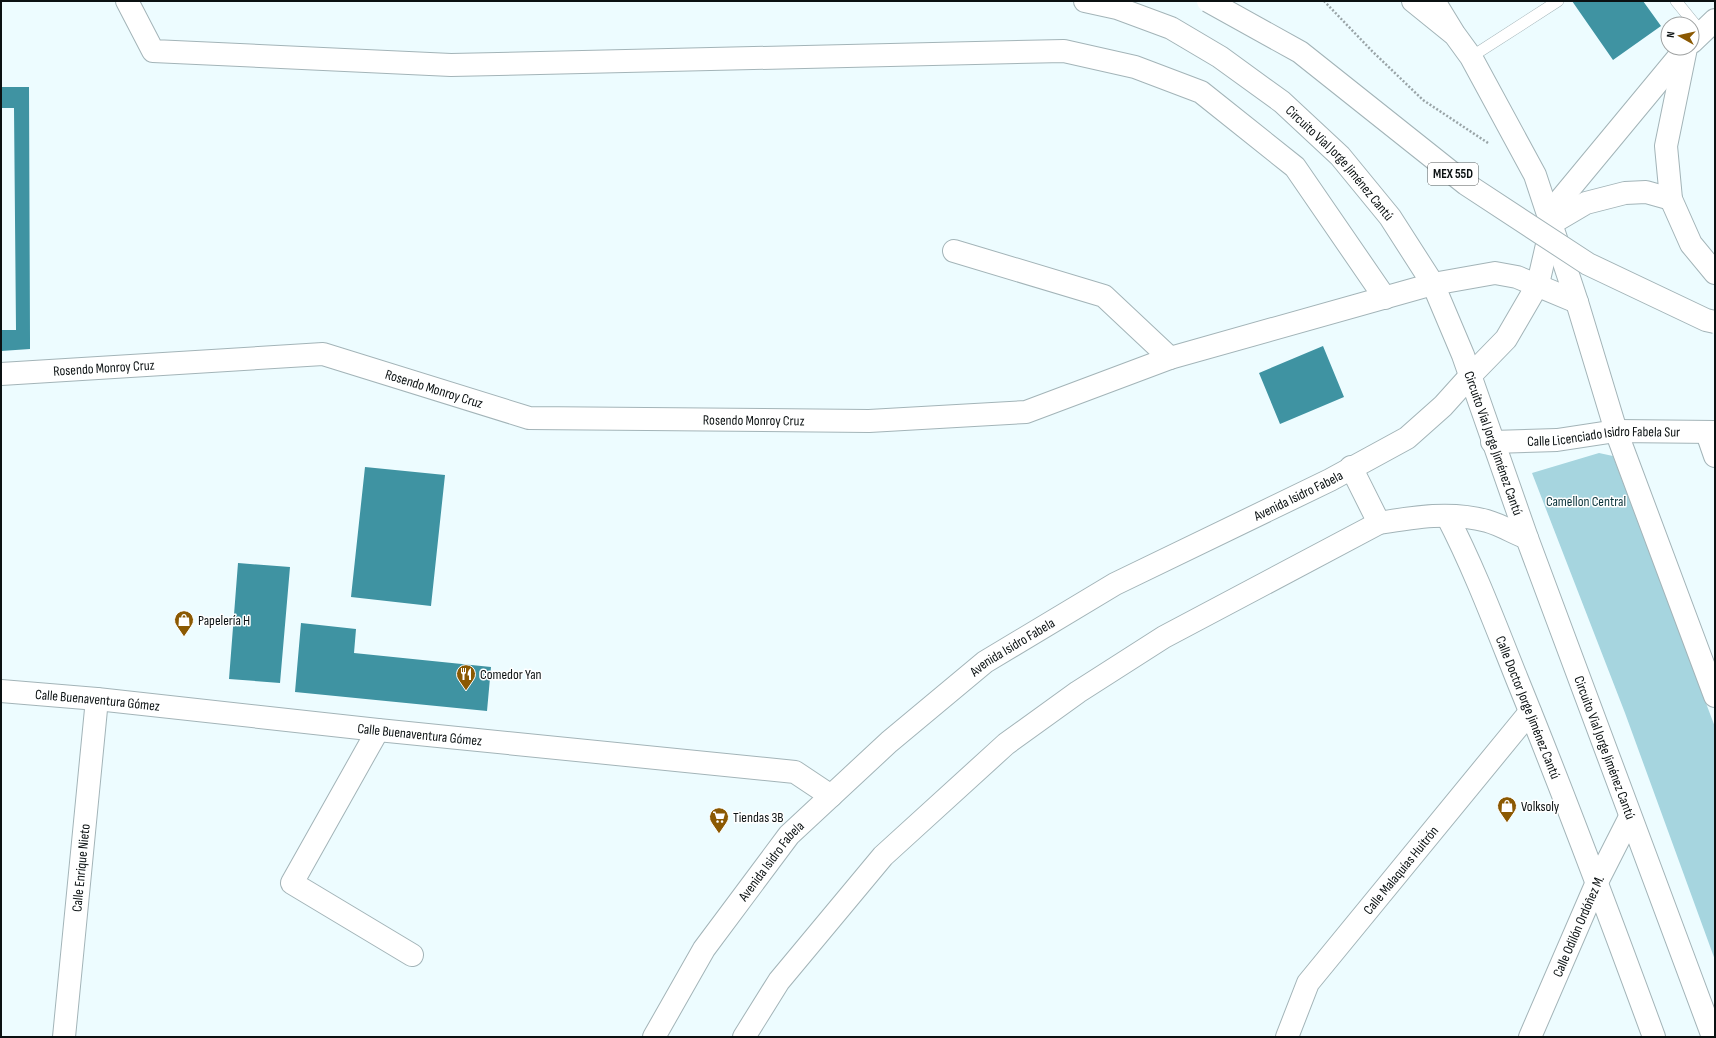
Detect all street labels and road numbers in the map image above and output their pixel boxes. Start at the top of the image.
street label: Circuito Vial Jorge Jiménez Cantú [1282,101,1398,224]
road number: MEX 55D [1428,163,1478,185]
street label: Rosendo Monroy Cruz [53,356,155,379]
street label: Rosendo Monroy Cruz [383,365,485,412]
street label: Circuito Vial Jorge Jiménez Cantú [1461,369,1527,518]
street label: Rosendo Monroy Cruz [703,411,805,429]
street label: Calle Licenciado Isidro Fabela Sur [1527,422,1680,449]
street label: Avenida Isidro Fabela [1250,466,1346,525]
street label: Avenida Isidro Fabela [965,614,1058,680]
street label: Calle Doctor Jorge Jiménez Cantú [1492,633,1564,781]
street label: Circuito Vial Jorge Jiménez Cantú [1571,673,1640,821]
street label: Calle Buenaventura Gómez [35,685,161,714]
street label: Calle Buenaventura Gómez [357,719,483,749]
street label: Avenida Isidro Fabela [734,817,807,905]
street label: Calle Malaquías Huitrón [1359,822,1442,918]
street label: Calle Enrique Nieto [68,823,93,913]
street label: Calle Odilón Ordóñez M. [1549,872,1608,979]

